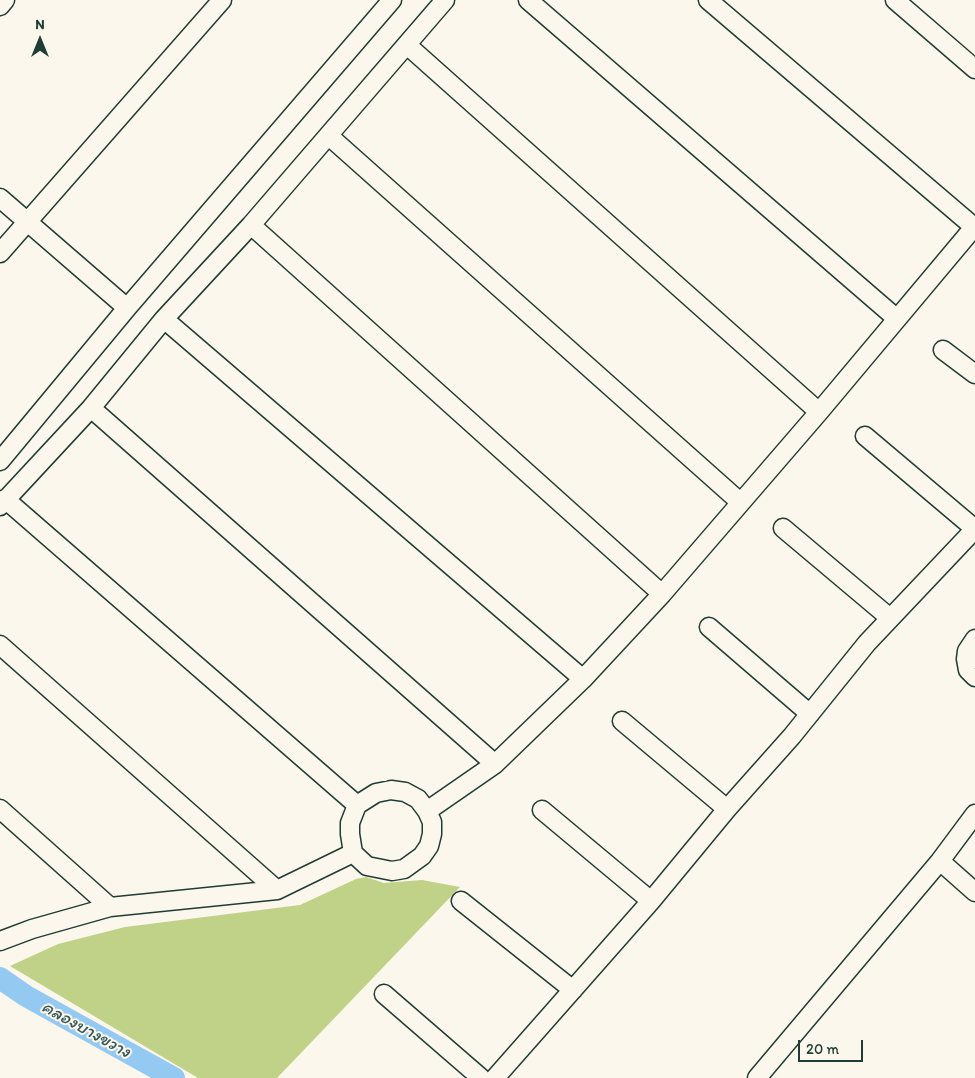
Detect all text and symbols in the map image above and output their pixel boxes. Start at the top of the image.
north arrow [15,15,65,65]
text: N [35,16,45,33]
water label: คลองบางขวาง [38,997,134,1063]
scale bar [800,1030,865,1062]
text: 20 m [806,1040,839,1058]

